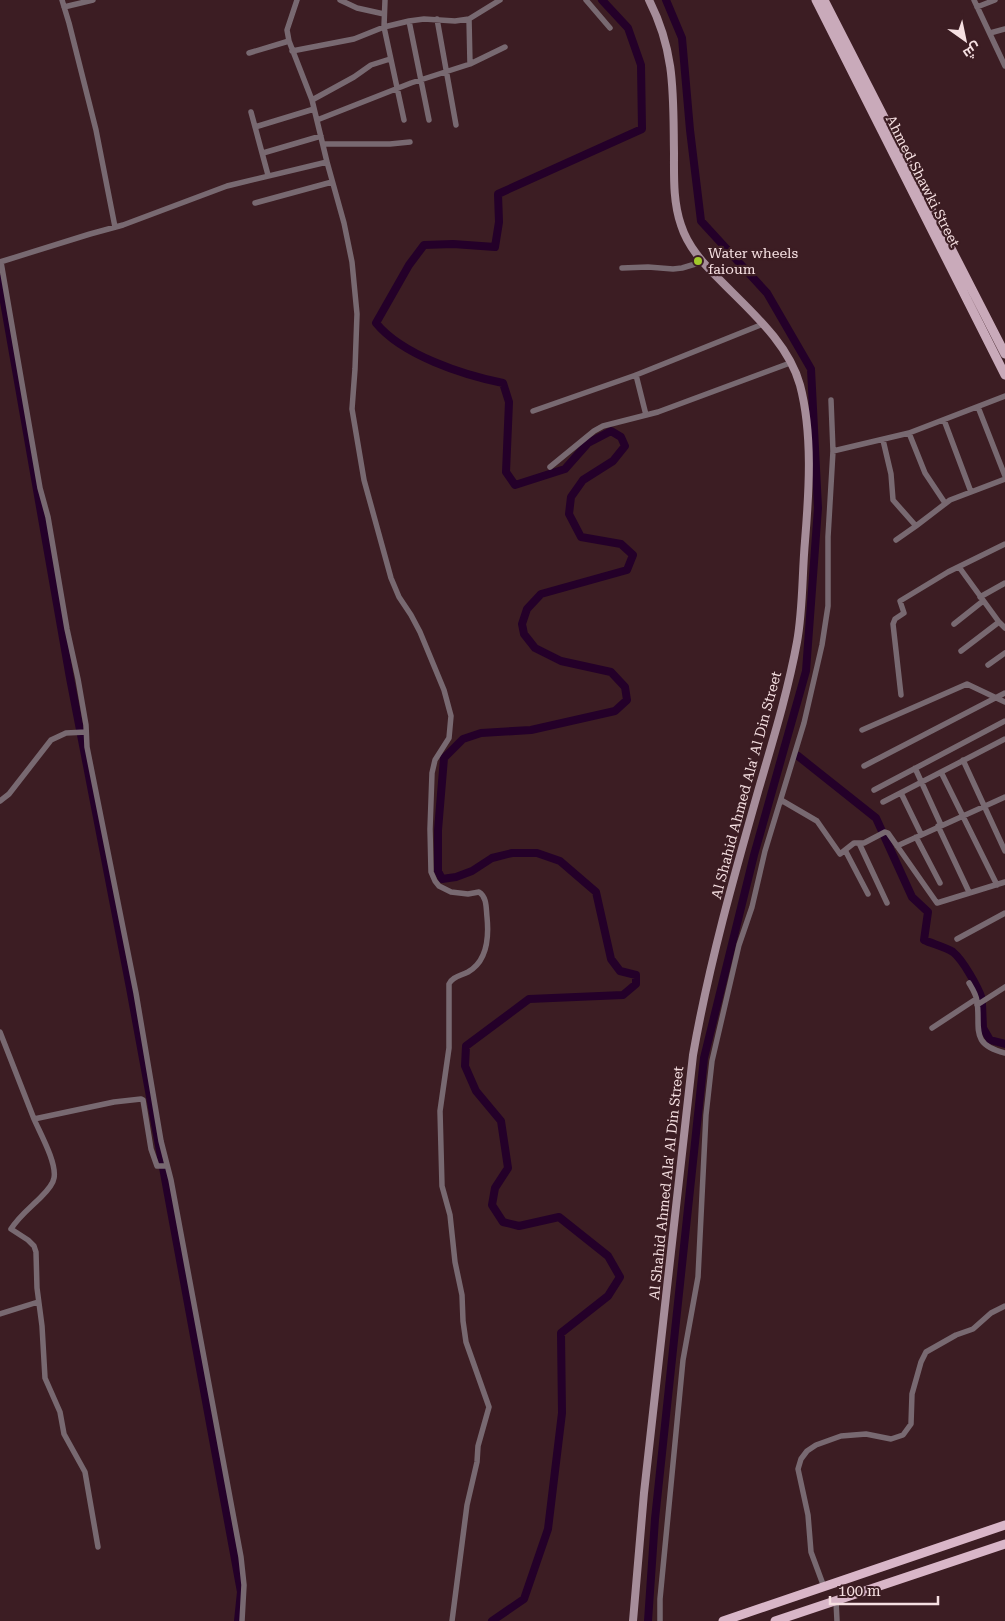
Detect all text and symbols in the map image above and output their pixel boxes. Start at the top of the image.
north arrow [940,15,990,65]
text: ش [960,38,984,63]
street label: Ahmed Shawki Street [883,112,963,250]
place label: Water wheels faioum [708,245,798,277]
marker: Water wheels faioum [692,255,704,267]
street label: Al Shahid Ahmed Ala' Al Din Street [708,669,784,901]
street label: Al Shahid Ahmed Ala' Al Din Street [646,1065,686,1301]
scale bar [830,1574,938,1606]
text: 100 m [838,1582,881,1600]

